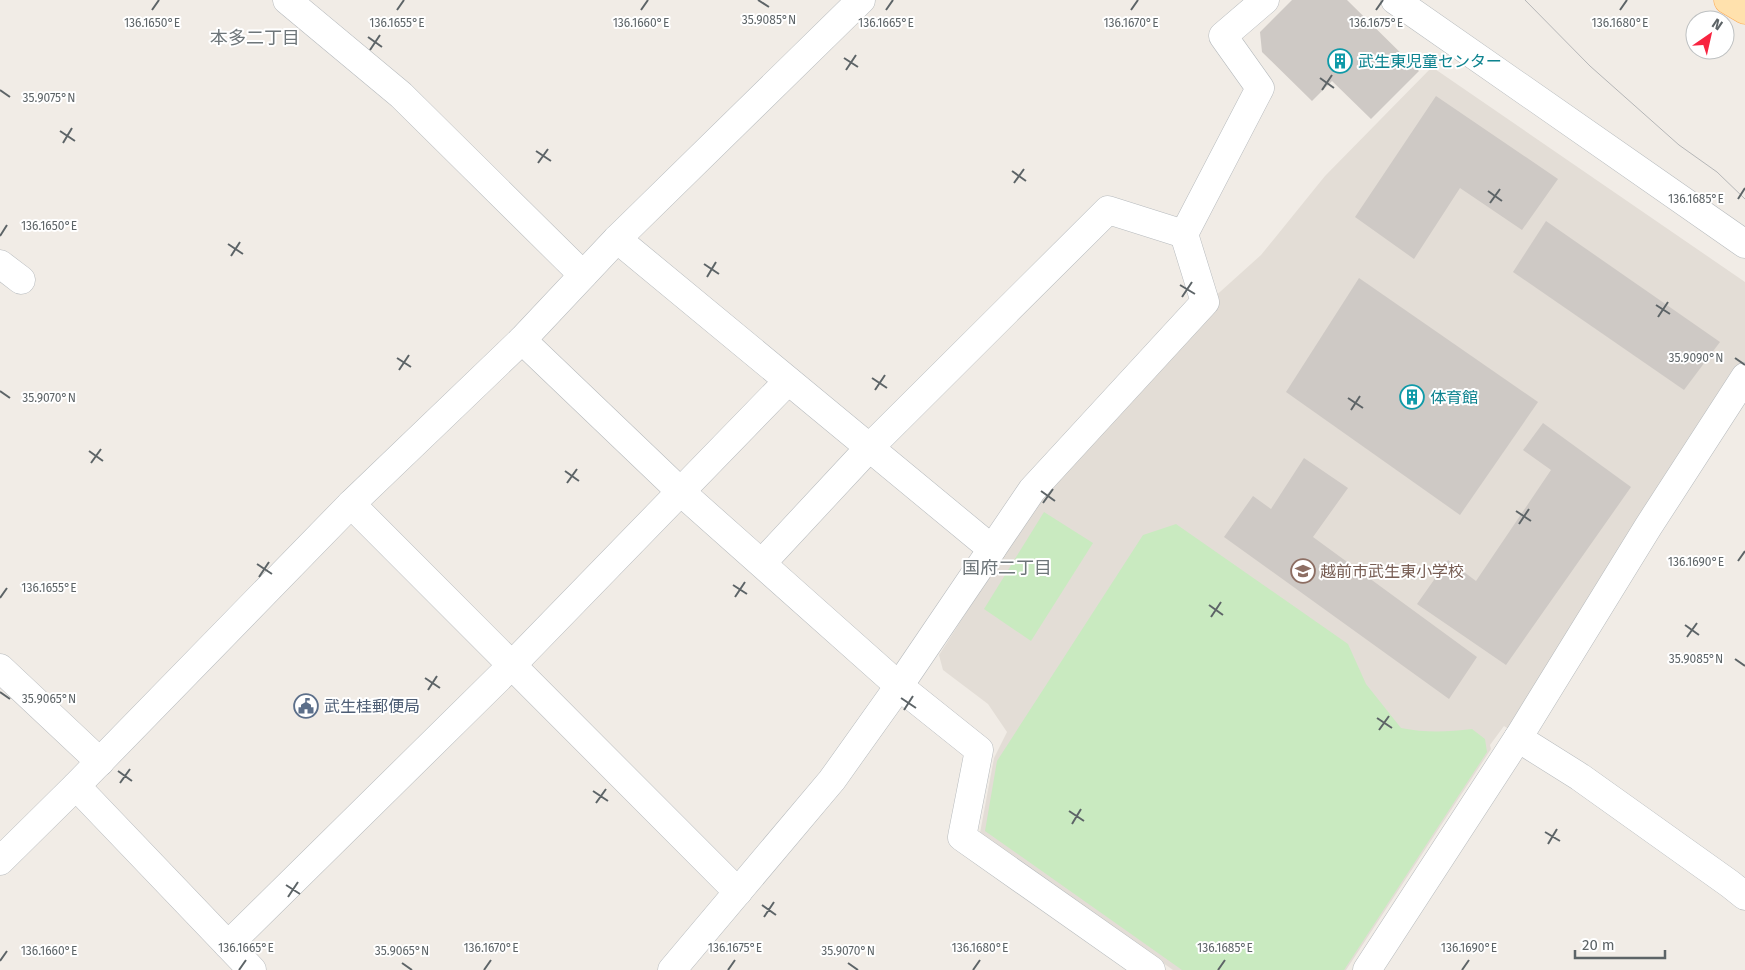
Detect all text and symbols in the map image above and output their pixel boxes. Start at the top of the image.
north arrow [1685,10,1735,60]
text: 35.9085°N [742,13,796,27]
text: N [1708,15,1726,34]
text: 136.1650°E [124,16,180,30]
text: 136.1655°E [369,16,425,30]
text: 136.1660°E [613,16,669,30]
text: 136.1665°E [858,16,914,30]
text: 136.1670°E [1103,16,1159,30]
text: 136.1675°E [1349,16,1403,30]
text: 136.1680°E [1592,16,1648,30]
district label: 本多二丁目 [210,27,300,49]
building icon: 武生東児童センター [1327,48,1353,74]
place label: 武生東児童センター [1358,52,1502,71]
text: 35.9075°N [23,91,75,105]
text: 136.1685°E [1668,192,1724,206]
text: 136.1650°E [21,219,77,233]
text: 35.9090°N [1669,351,1723,365]
building icon: 体育館 [1399,384,1425,410]
place label: 体育館 [1430,388,1478,407]
text: 35.9070°N [22,391,76,405]
text: 136.1690°E [1668,555,1724,569]
district label: 国府二丁目 [962,557,1052,579]
school or university icon: 越前市武生東小学校 [1290,558,1316,584]
place label: 越前市武生東小学校 [1320,562,1464,581]
text: 136.1655°E [21,581,77,595]
text: 35.9085°N [1669,652,1723,666]
text: 35.9065°N [22,692,76,706]
public building icon: 武生桂郵便局 [293,693,319,719]
place label: 武生桂郵便局 [324,697,420,716]
scale bar [1575,928,1665,960]
text: 20 m [1582,936,1615,954]
text: 136.1665°E [218,941,274,955]
text: 136.1670°E [463,941,519,955]
text: 136.1675°E [708,941,762,955]
text: 136.1680°E [952,941,1008,955]
text: 136.1685°E [1197,941,1253,955]
text: 136.1690°E [1441,941,1497,955]
text: 136.1660°E [21,944,77,958]
text: 35.9065°N [375,944,429,958]
text: 35.9070°N [821,944,875,958]

